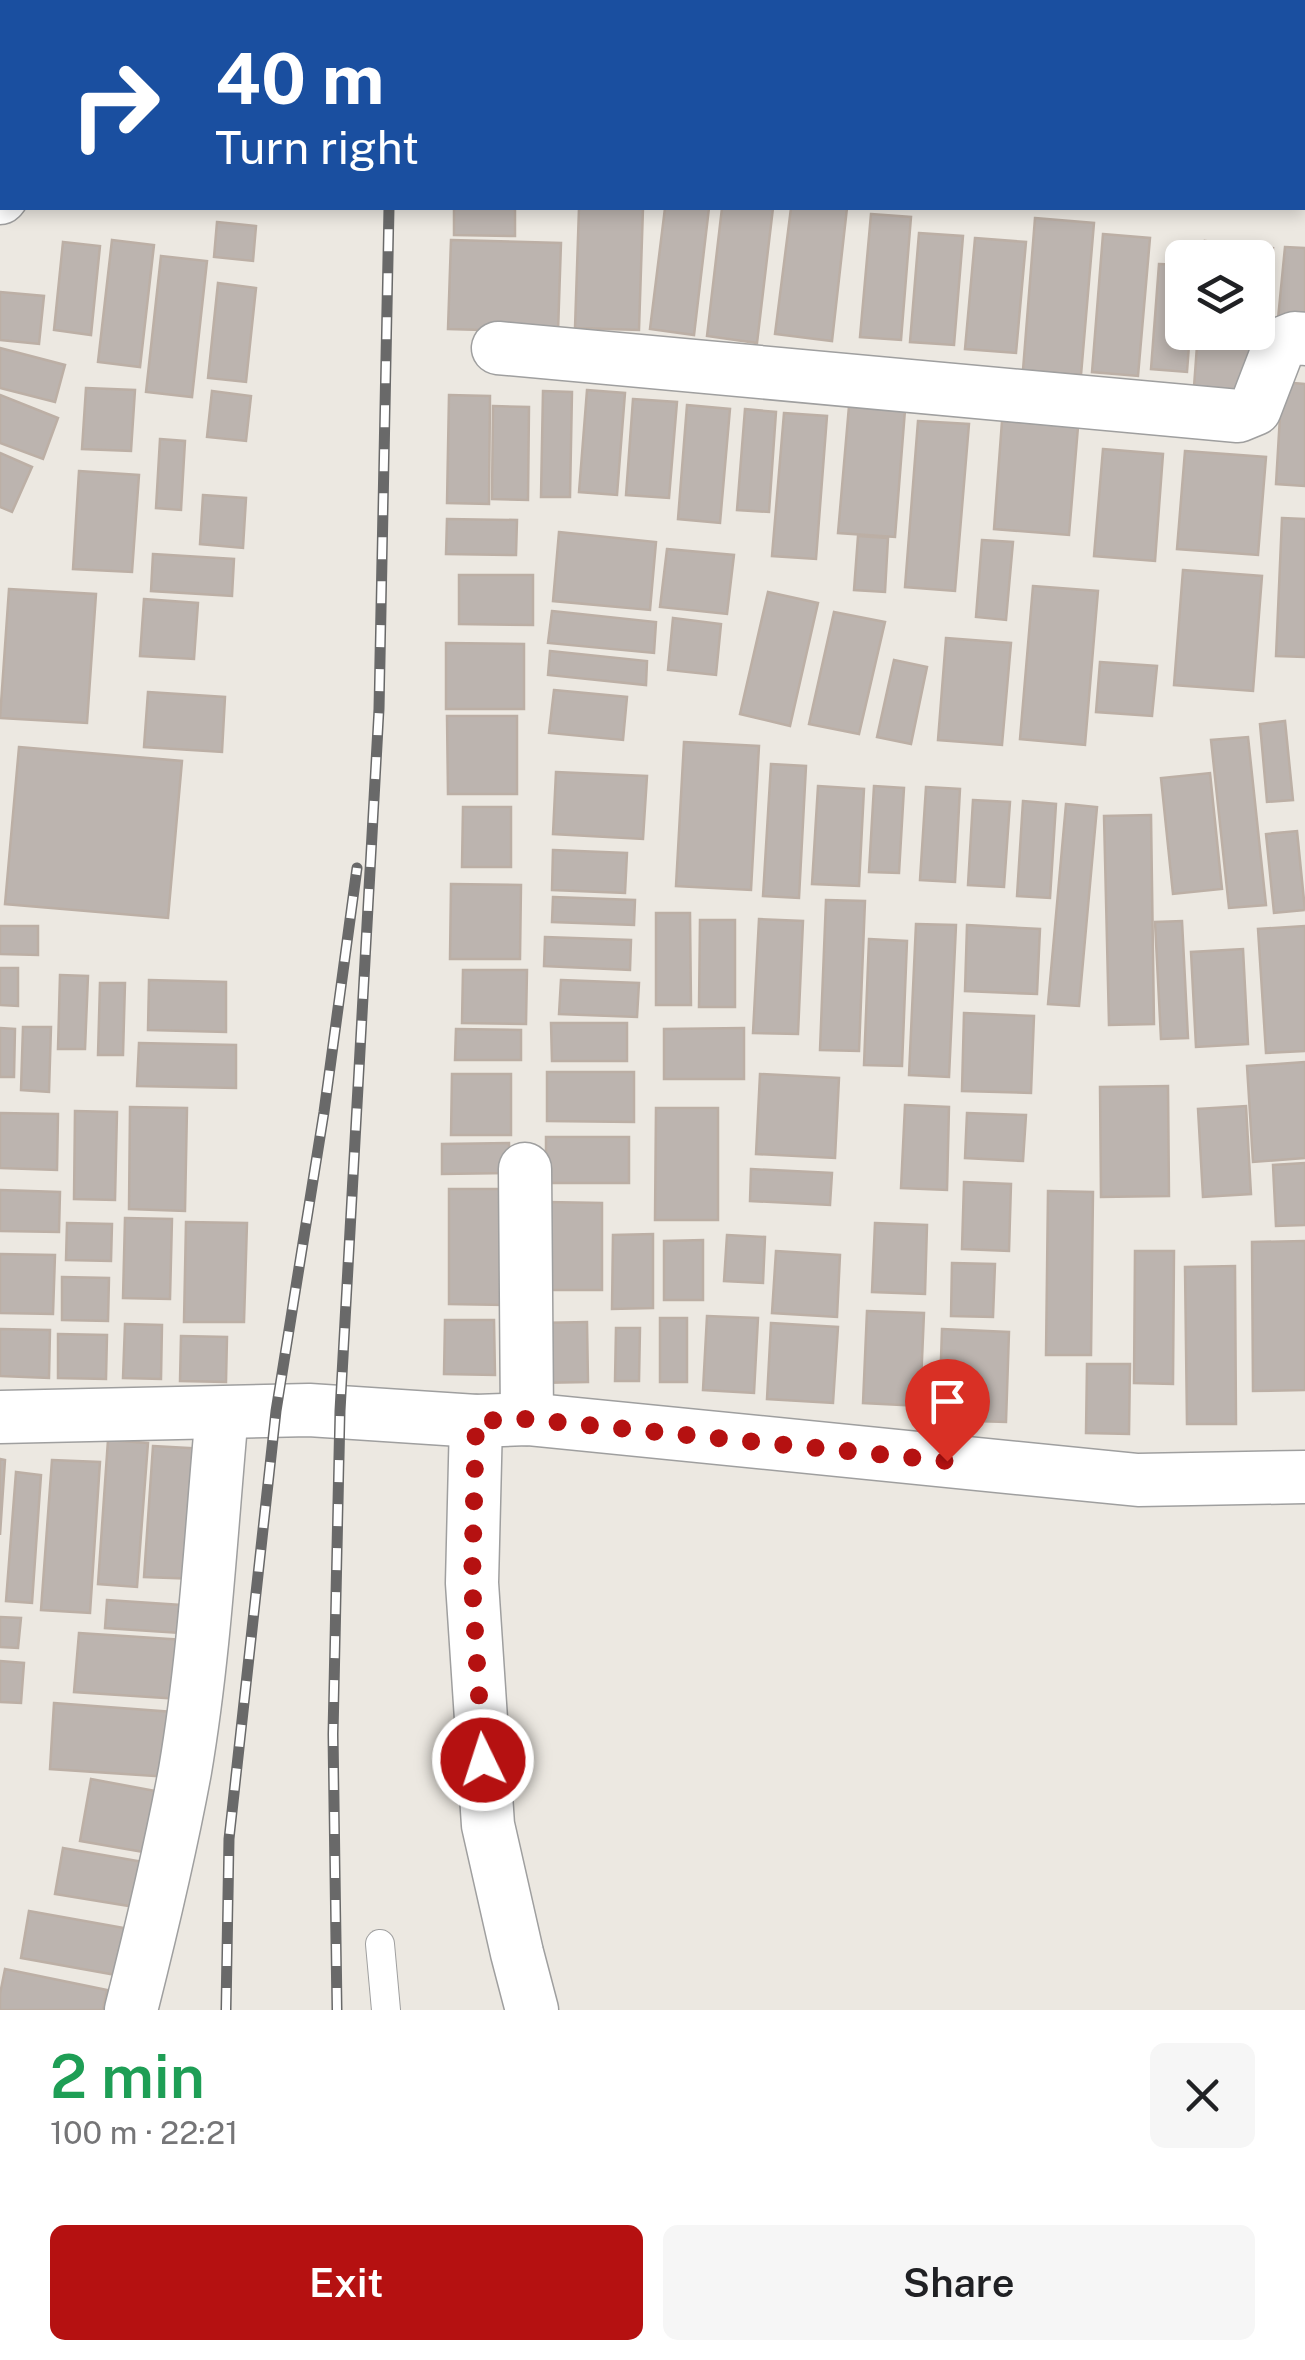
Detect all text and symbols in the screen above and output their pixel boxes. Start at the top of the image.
text: 40 m [215,37,385,120]
icon: right [50,40,180,170]
text: Turn right [215,121,419,174]
map controls [1165,240,1275,350]
button: layers [1165,240,1275,350]
pin [905,1359,990,1462]
icon: arrive [920,1374,975,1429]
position arrow [431,1708,535,1812]
text: 2 min [50,2041,205,2112]
button: close [1150,2043,1255,2148]
text: 100 m · 22:21 [50,2114,238,2151]
button: Exit [50,2225,643,2340]
button: Share [663,2225,1255,2340]

